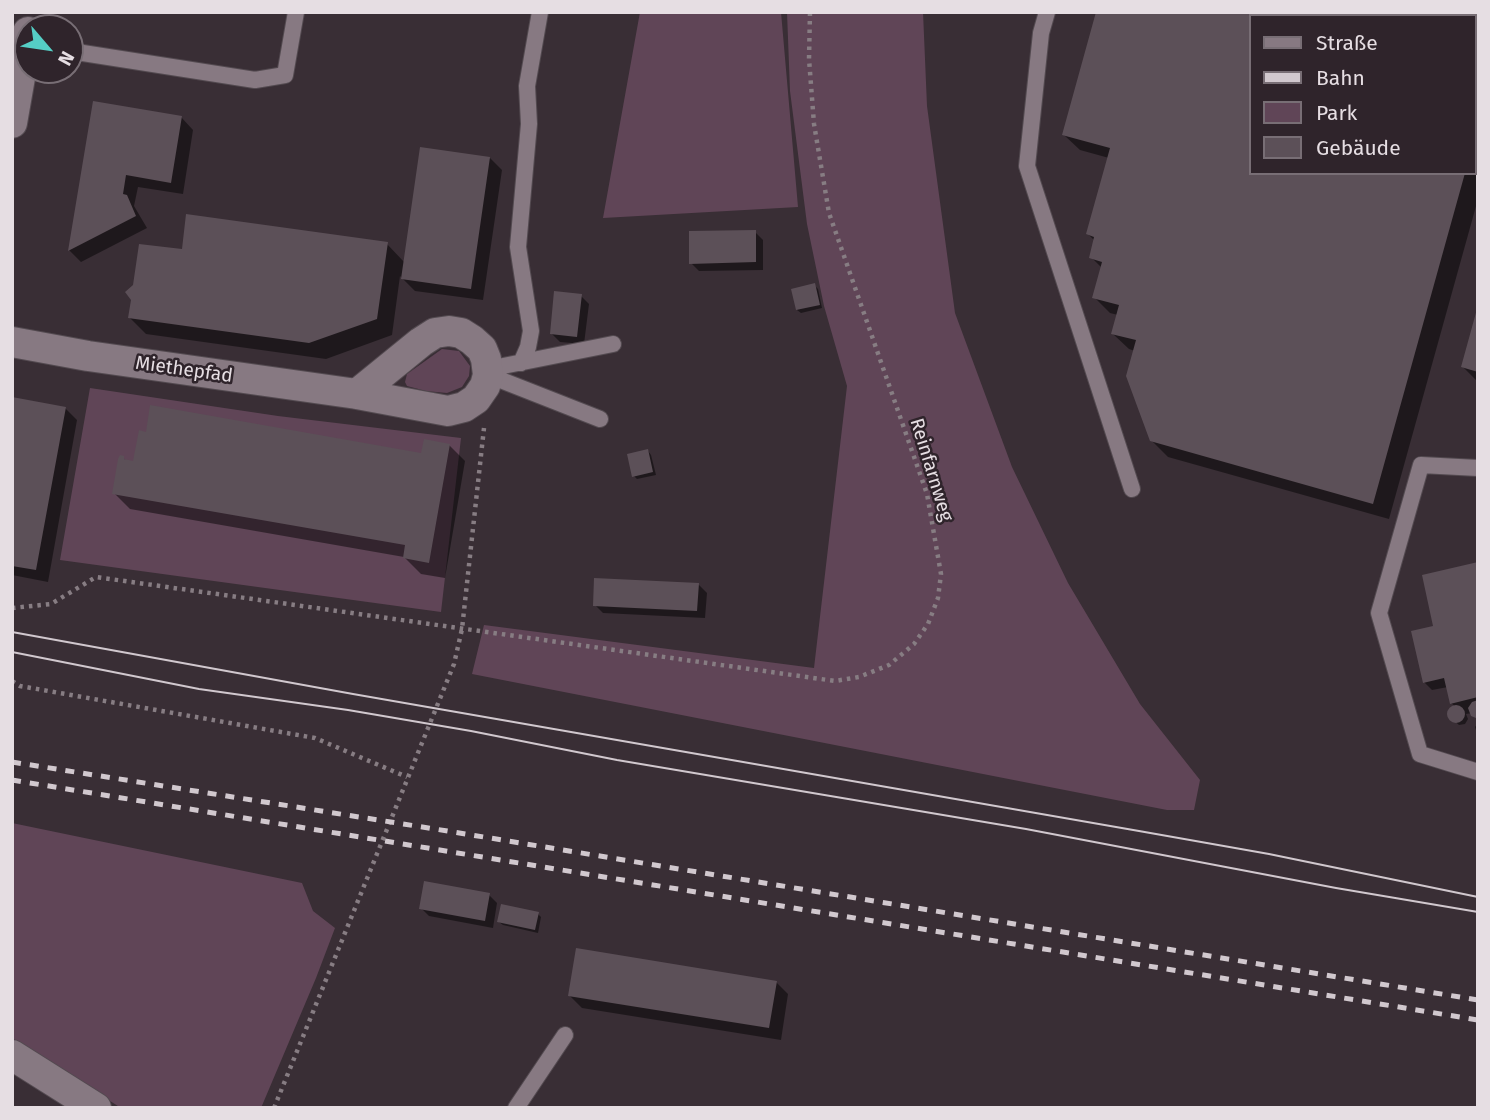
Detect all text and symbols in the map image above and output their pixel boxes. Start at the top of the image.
north arrow [14,14,84,84]
legend [1248,14,1476,175]
text: Straße [1316,30,1378,56]
text: N [53,47,79,70]
text: Bahn [1316,65,1365,91]
text: Park [1316,100,1357,126]
text: Gebäude [1316,135,1401,161]
street label: Miethepfad [134,352,234,388]
street label: Reinfarnweg [905,416,957,524]

